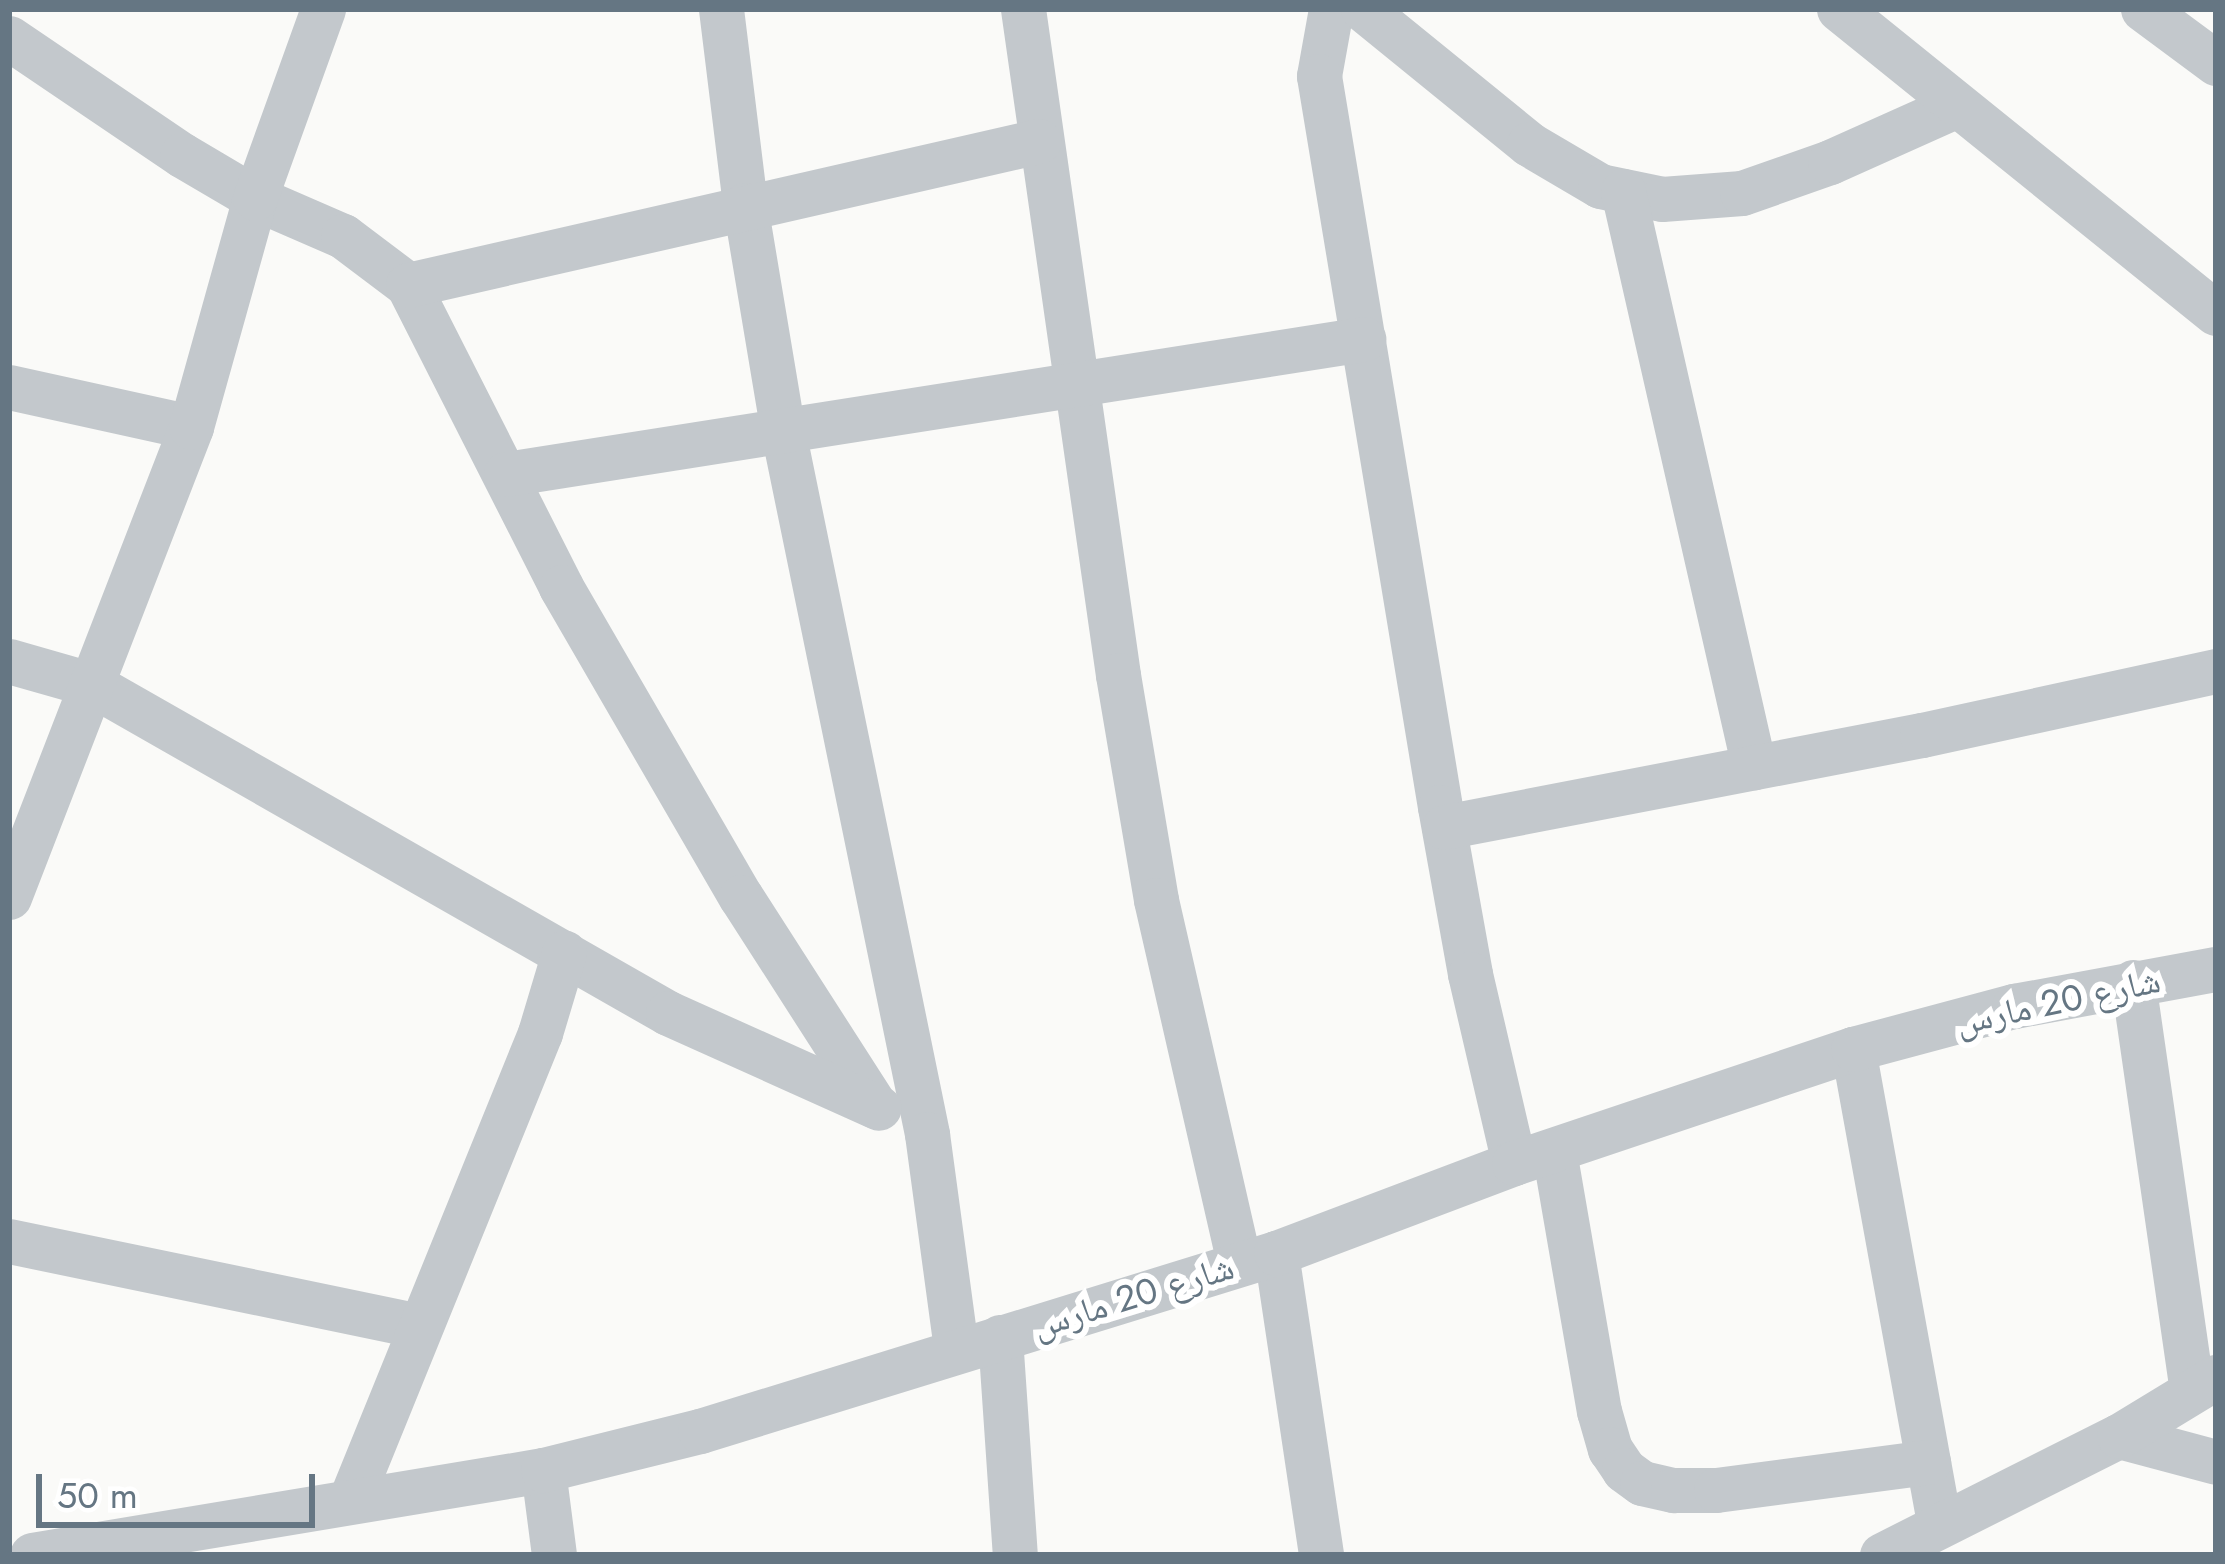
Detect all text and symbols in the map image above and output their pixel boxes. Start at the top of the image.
street label: شارع 20 مارس [1952,958,2164,1044]
street label: شارع 20 مارس [1027,1245,1239,1347]
scale bar [42,1450,321,1524]
text: 50 m [57,1469,138,1521]

